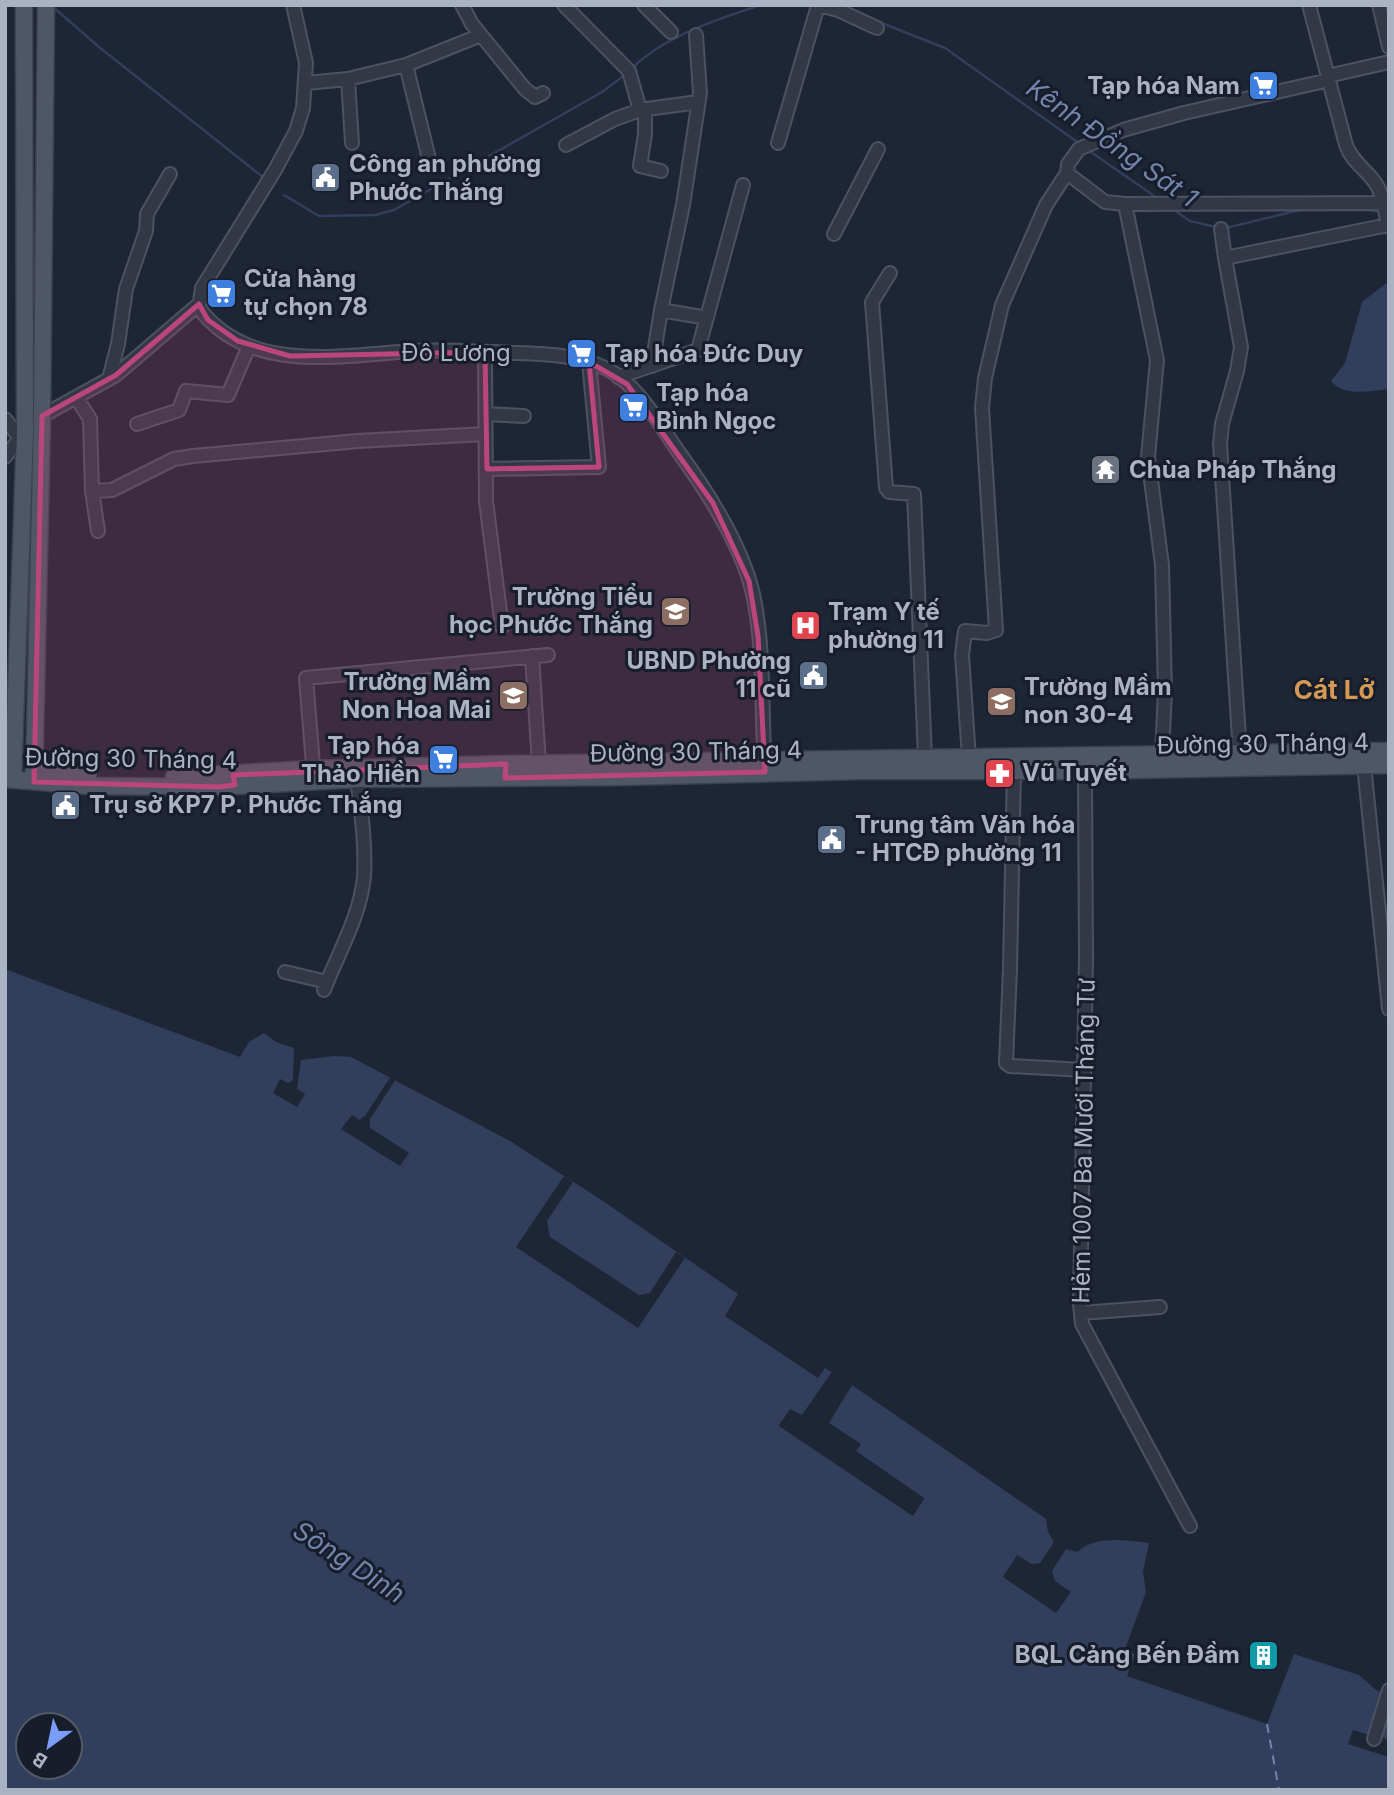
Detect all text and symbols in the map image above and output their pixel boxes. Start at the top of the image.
supermarket icon: Tạp hóa Nam [1246,69,1280,103]
place label: Tạp hóa Nam [1087,71,1240,100]
water label: Kênh Đồng Sát 1 [1021,72,1204,213]
place label: Công an phường Phước Thắng [349,149,541,206]
public building icon: Công an phường Phước Thắng [309,161,343,195]
place label: Cửa hàng tự chọn 78 [244,264,368,321]
supermarket icon: Cửa hàng tự chọn 78 [204,276,238,310]
supermarket icon: Tạp hóa Đức Duy [565,337,599,371]
street label: Đô Lương [401,338,511,367]
place label: Tạp hóa Đức Duy [605,339,804,368]
place label: Tạp hóa Bình Ngọc [656,378,776,435]
supermarket icon: Tạp hóa Bình Ngọc [616,390,650,424]
temple icon: Chùa Pháp Thắng [1089,453,1123,487]
place label: Chùa Pháp Thắng [1129,455,1337,484]
place label: Trường Tiểu học Phước Thắng [449,582,653,639]
school or university icon: Trường Tiểu học Phước Thắng [659,594,693,628]
place label: Trạm Y tế phường 11 [828,597,944,654]
hospital icon: Trạm Y tế phường 11 [788,609,822,643]
place label: UBND Phường 11 cũ [626,646,791,703]
public building icon: UBND Phường 11 cũ [797,658,831,692]
place label: Trường Mầm Non Hoa Mai [342,667,491,724]
place label: Trường Mầm non 30-4 [1024,672,1172,729]
district label: Cát Lở [1294,674,1374,705]
school or university icon: Trường Mầm Non Hoa Mai [497,679,531,713]
school or university icon: Trường Mầm non 30-4 [984,684,1018,718]
street label: Đường 30 Tháng 4 [1157,727,1369,760]
place label: Tạp hóa Thảo Hiền [301,731,420,788]
street label: Đường 30 Tháng 4 [590,735,802,768]
street label: Đường 30 Tháng 4 [25,742,237,775]
supermarket icon: Tạp hóa Thảo Hiền [426,743,460,777]
pharmacy icon: Vũ Tuyết [982,756,1016,790]
place label: Vũ Tuyết [1022,758,1127,787]
public building icon: Trụ sở KP7 P. Phước Thắng [49,788,83,822]
place label: Trụ sở KP7 P. Phước Thắng [89,790,403,819]
place label: Trung tâm Văn hóa - HTCĐ phường 11 [855,810,1075,867]
public building icon: Trung tâm Văn hóa - HTCĐ phường 11 [815,822,849,856]
street label: Hẻm 1007 Ba Mươi Tháng Tư [1066,978,1101,1304]
water label: Sông Dinh [288,1514,411,1609]
building icon: BQL Cảng Bến Đầm [1246,1638,1280,1672]
place label: BQL Cảng Bến Đầm [1015,1640,1240,1669]
north arrow [14,1711,84,1781]
text: B [28,1747,52,1773]

